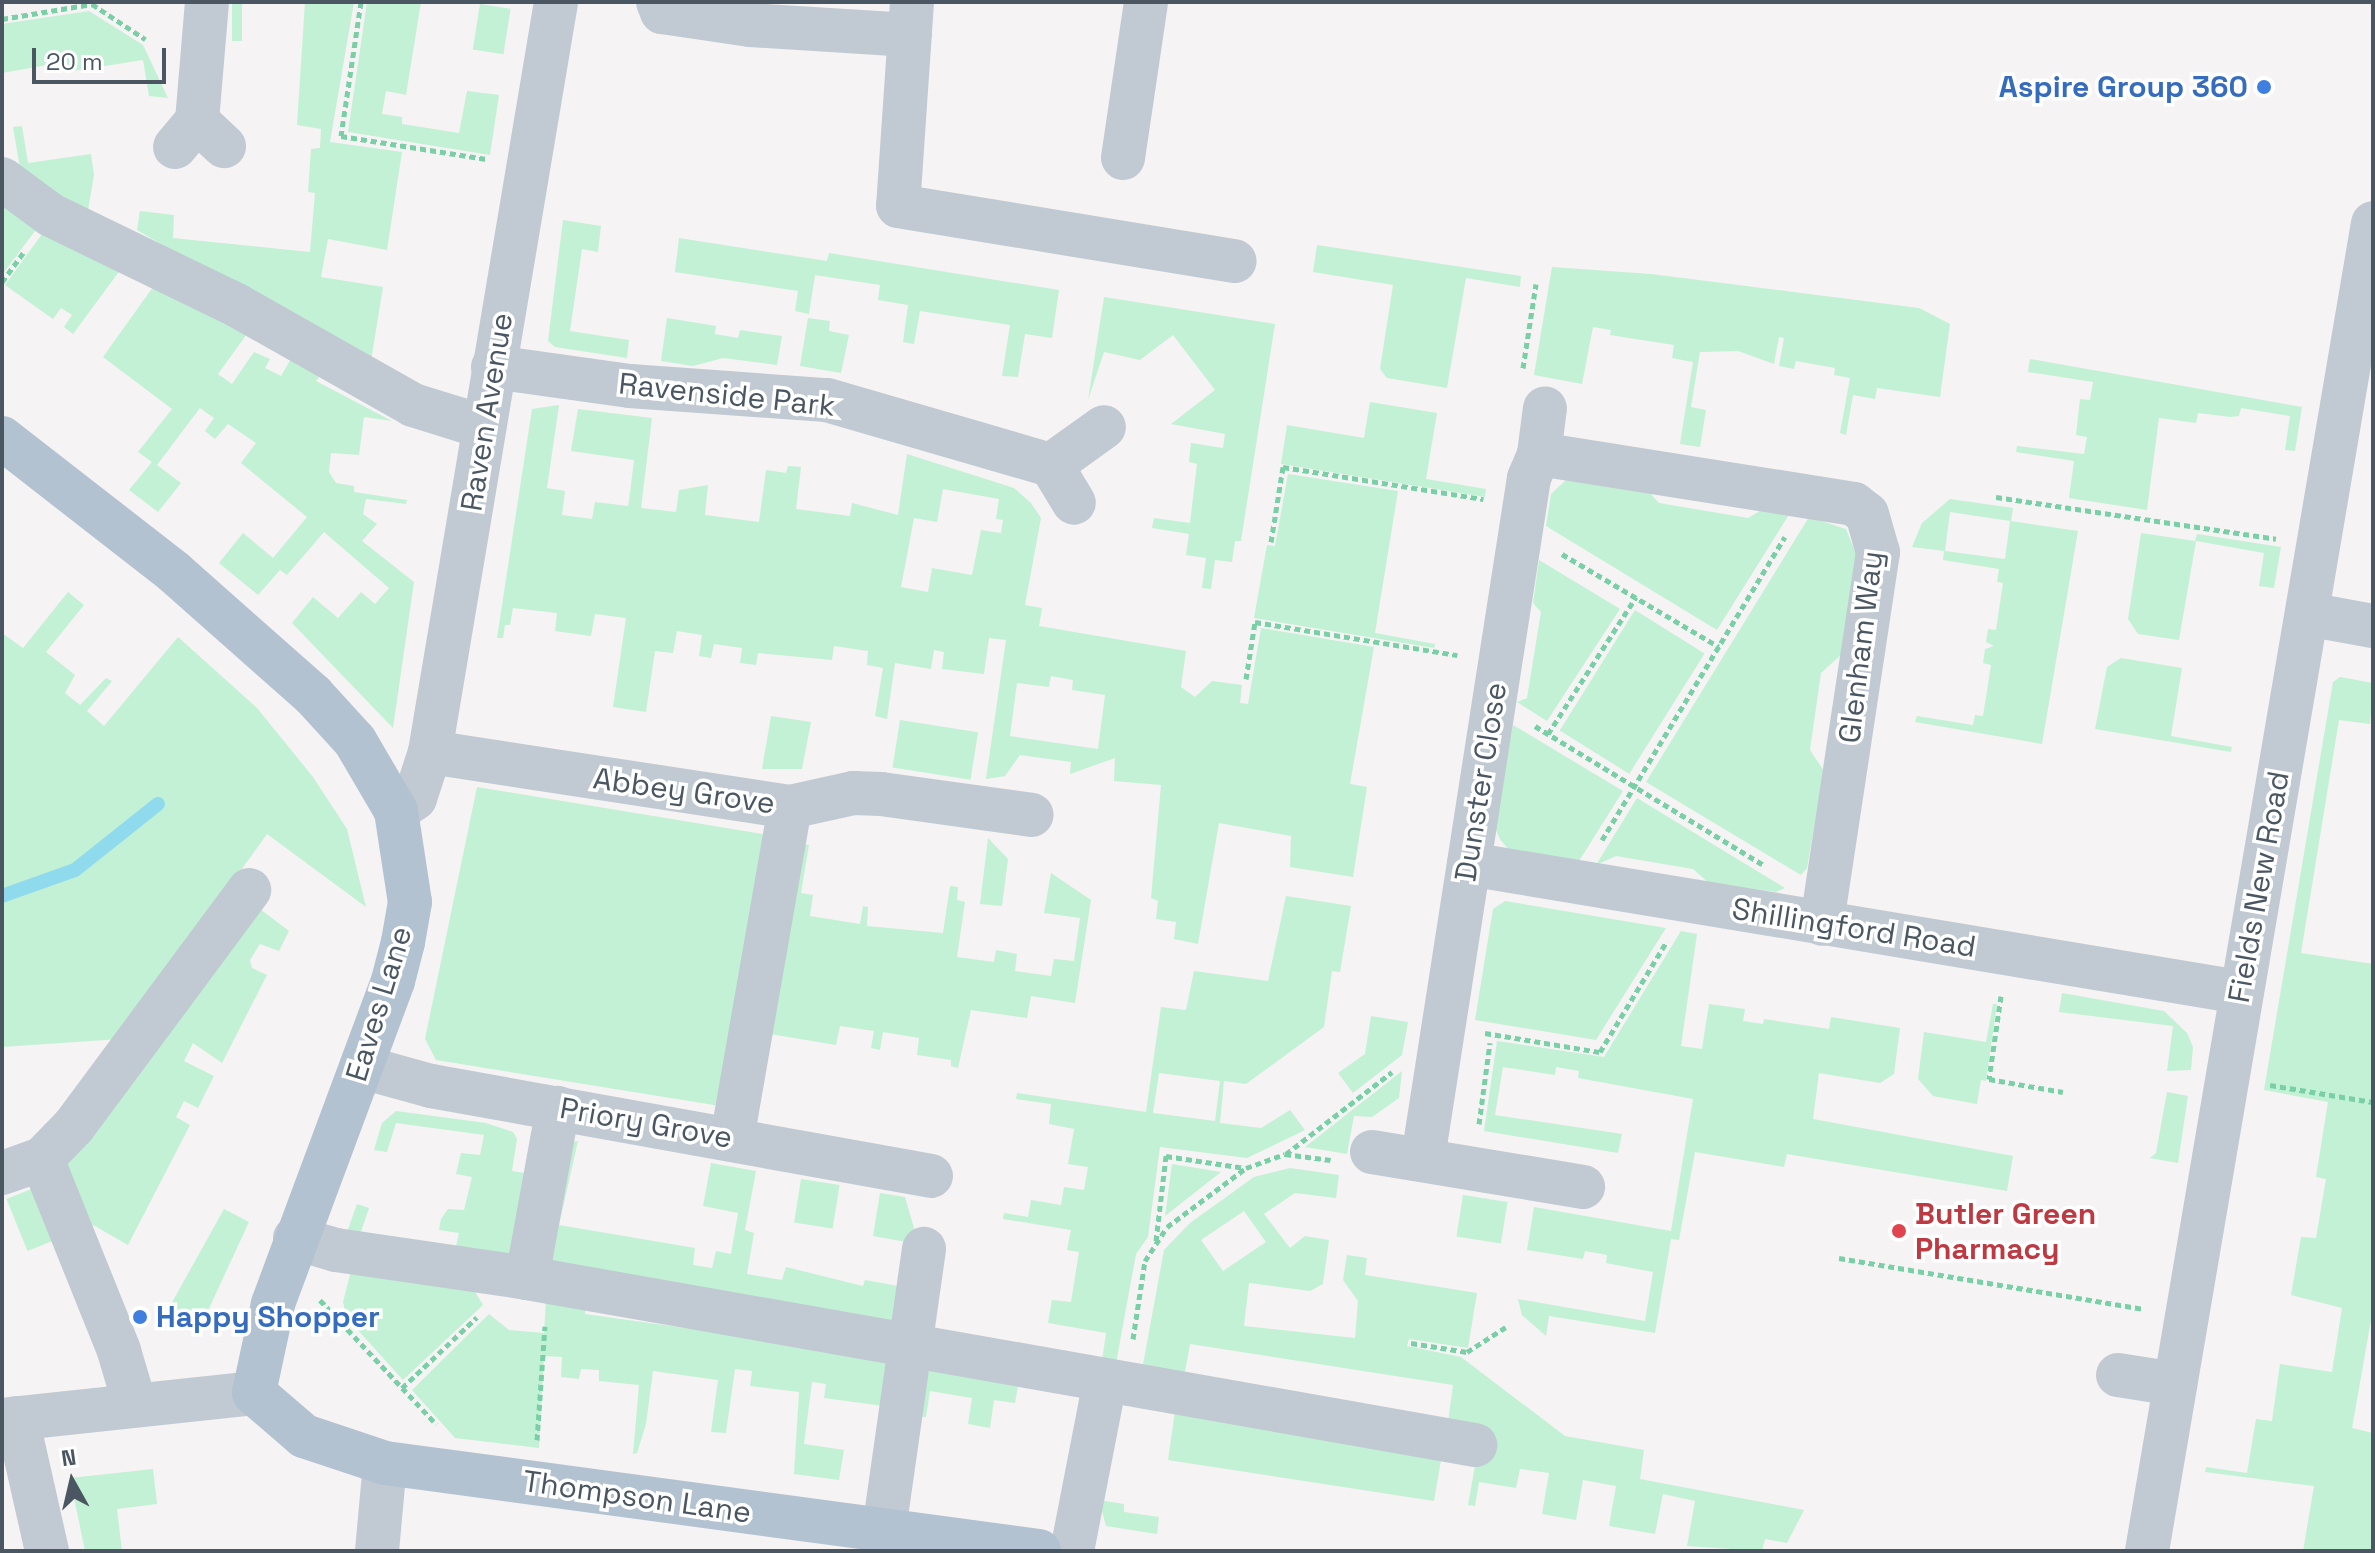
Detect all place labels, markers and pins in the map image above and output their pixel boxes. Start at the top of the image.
place label: Aspire Group 360 [1999,69,2248,105]
marker: Aspire Group 360 [2255,78,2273,96]
place label: Butler Green Pharmacy [1915,1196,2096,1266]
marker: Butler Green Pharmacy [1890,1222,1908,1240]
place label: Happy Shopper [156,1299,380,1335]
marker: Happy Shopper [131,1308,149,1326]

